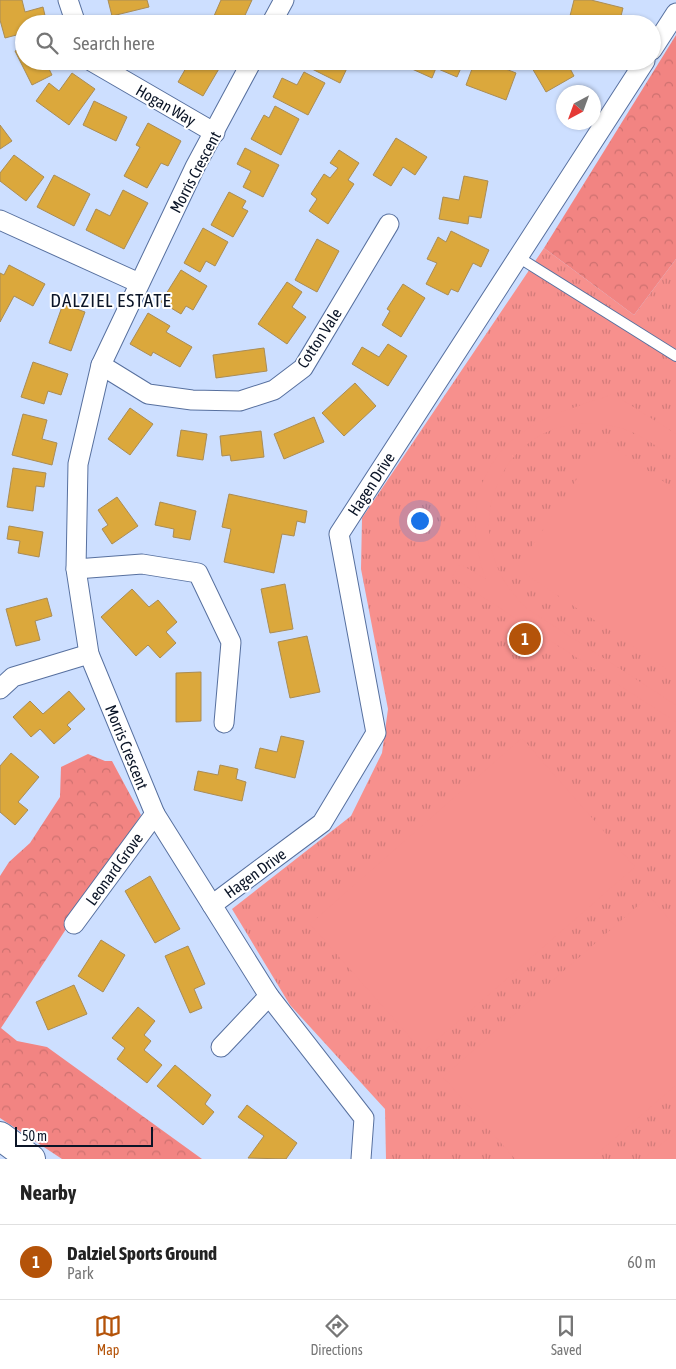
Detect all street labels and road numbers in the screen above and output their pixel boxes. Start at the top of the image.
street label: Hogan Way [132,81,199,130]
street label: Morris Crescent [166,128,224,216]
street label: Cotton Vale [293,305,345,371]
street label: Hagen Drive [344,449,399,519]
street label: Morris Crescent [102,702,152,792]
street label: Leonard Grove [82,829,146,909]
street label: Hagen Drive [221,845,290,902]

